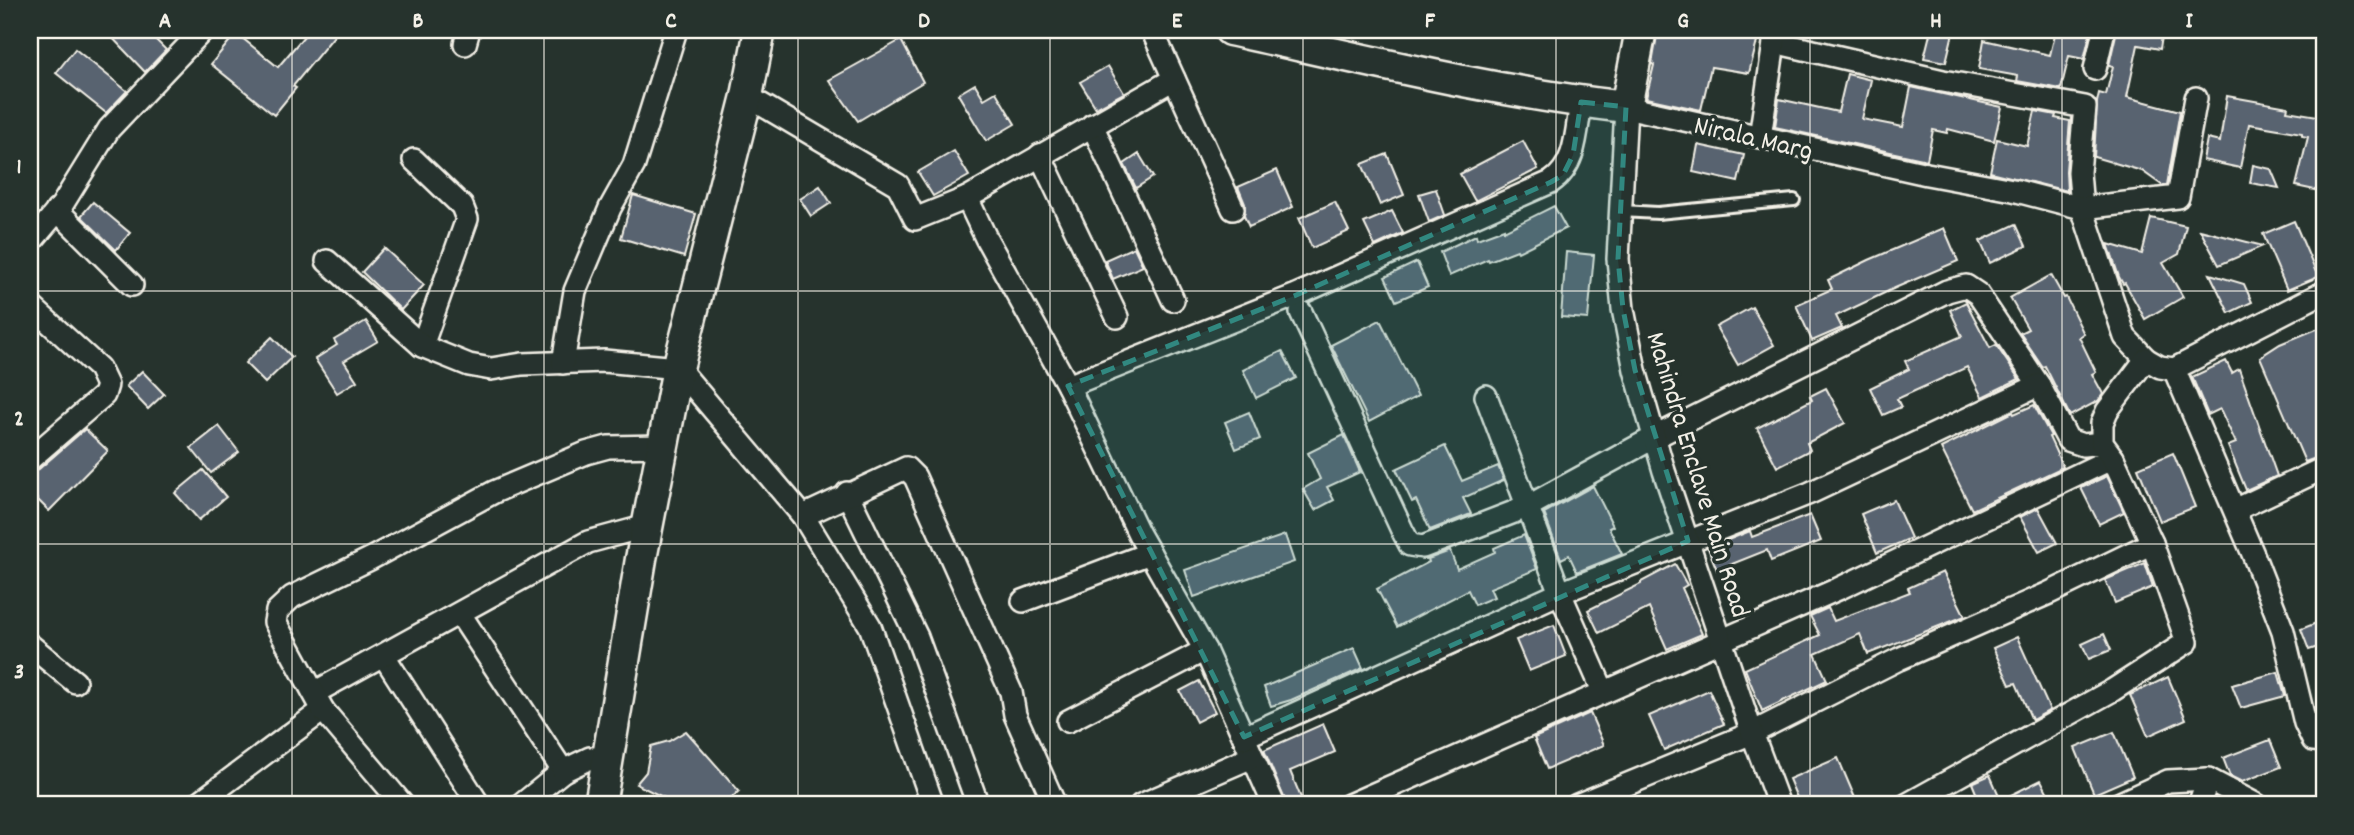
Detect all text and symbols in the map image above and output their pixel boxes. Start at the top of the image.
text: A [159,6,171,39]
text: B [413,6,424,39]
text: C [665,6,677,39]
text: D [918,6,930,39]
text: E [1172,6,1183,39]
text: F [1425,6,1436,39]
text: G [1677,6,1689,39]
text: H [1930,6,1942,39]
text: I [2185,6,2193,39]
street label: Nirala Marg [1689,108,1816,174]
text: 1 [16,152,22,185]
street label: Mahindra Enclave Main Road [1633,328,1758,623]
text: 2 [14,404,24,437]
text: 3 [14,657,24,690]

